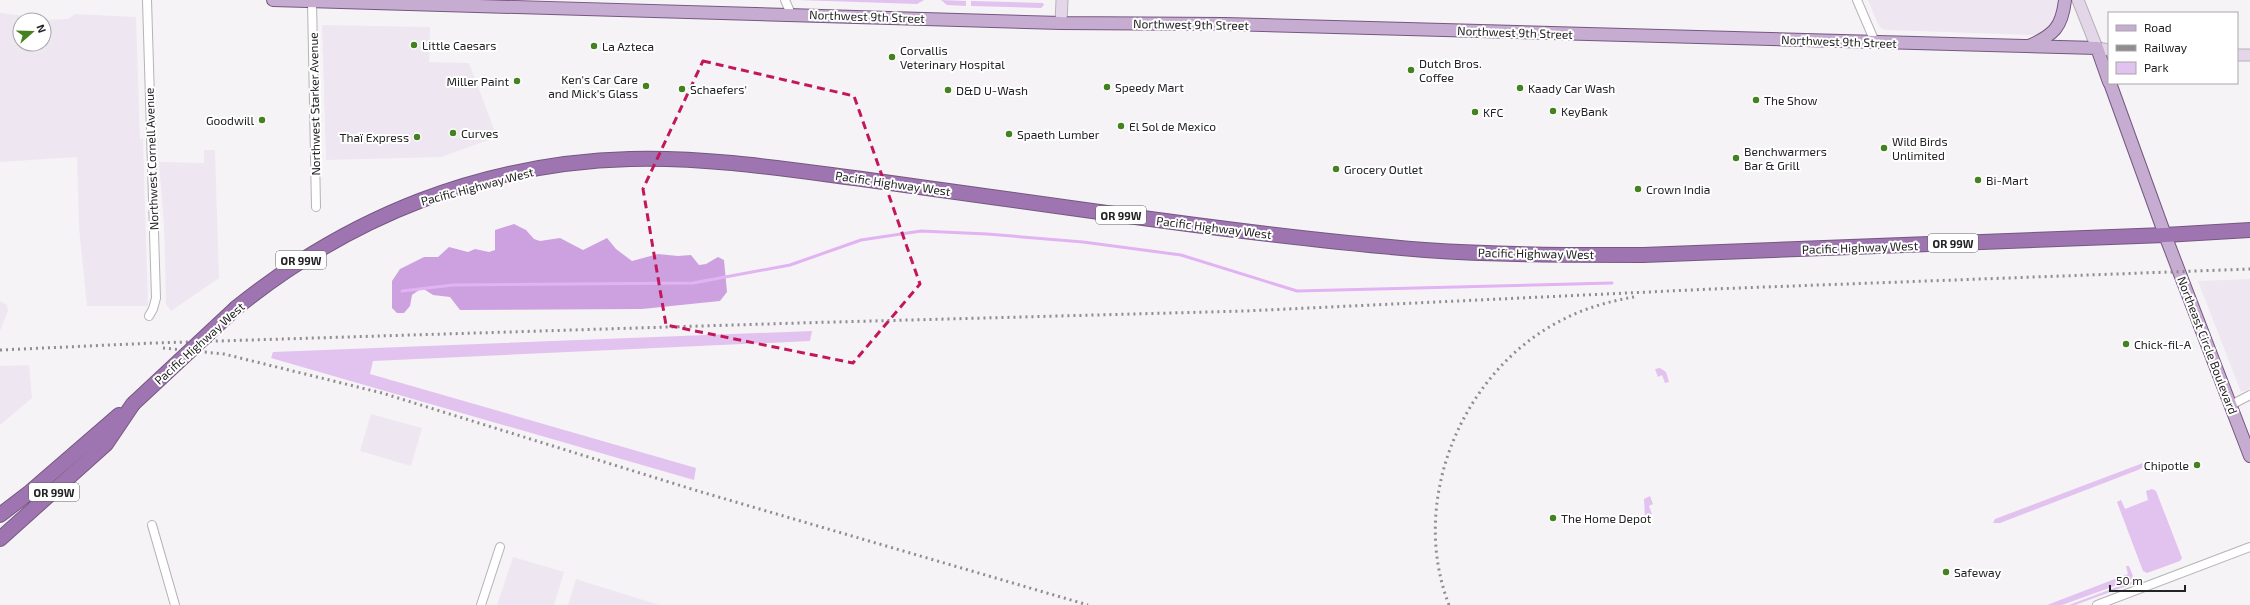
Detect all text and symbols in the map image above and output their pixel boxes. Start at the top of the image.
street label: Northwest 9th Street [809,7,925,25]
north arrow [12,12,52,52]
legend [2108,12,2238,84]
street label: Northwest 9th Street [1133,16,1249,32]
text: Road [2144,20,2172,34]
text: N [34,22,49,34]
street label: Northwest 9th Street [1457,23,1573,41]
street label: Northwest Starker Avenue [306,32,322,176]
street label: Northwest 9th Street [1781,32,1897,50]
place label: Little Caesars [422,38,496,52]
place label: La Azteca [602,39,654,53]
marker: Little Caesars [409,40,419,50]
text: Railway [2144,40,2188,54]
marker: La Azteca [589,41,599,51]
place label: Corvallis Veterinary Hospital [900,43,1005,71]
marker: Corvallis Veterinary Hospital [887,52,897,62]
place label: Dutch Bros. Coffee [1419,56,1482,84]
text: Park [2144,60,2169,74]
marker: Dutch Bros. Coffee [1406,65,1416,75]
place label: Ken's Car Care and Mick's Glass [548,72,638,100]
place label: Miller Paint [447,74,509,88]
marker: Miller Paint [512,76,522,86]
place label: Speedy Mart [1115,80,1184,94]
marker: Ken's Car Care and Mick's Glass [641,81,651,91]
place label: Kaady Car Wash [1528,81,1615,95]
place label: Schaefers' [690,82,747,96]
marker: Speedy Mart [1102,82,1112,92]
place label: D&D U-Wash [956,83,1028,97]
marker: Kaady Car Wash [1515,83,1525,93]
marker: Schaefers' [677,84,687,94]
marker: D&D U-Wash [943,85,953,95]
street label: Northwest Cornell Avenue [142,88,160,230]
place label: The Show [1764,93,1818,107]
marker: The Show [1751,95,1761,105]
place label: KeyBank [1561,104,1608,118]
place label: KFC [1483,105,1503,119]
marker: KeyBank [1548,106,1558,116]
marker: KFC [1470,107,1480,117]
place label: Goodwill [206,113,254,127]
marker: Goodwill [257,115,267,125]
place label: El Sol de Mexico [1129,119,1216,133]
marker: El Sol de Mexico [1116,121,1126,131]
place label: Curves [461,126,498,140]
place label: Spaeth Lumber [1017,127,1100,141]
marker: Curves [448,128,458,138]
marker: Spaeth Lumber [1004,129,1014,139]
place label: Thaï Express [339,130,409,144]
marker: Thaï Express [412,132,422,142]
place label: Wild Birds Unlimited [1892,134,1948,162]
marker: Wild Birds Unlimited [1879,143,1889,153]
place label: Benchwarmers Bar & Grill [1744,144,1827,172]
marker: Benchwarmers Bar & Grill [1731,153,1741,163]
place label: Grocery Outlet [1344,162,1423,176]
street label: Pacific Highway West [419,164,535,208]
marker: Grocery Outlet [1331,164,1341,174]
street label: Pacific Highway West [834,168,952,198]
place label: Bi-Mart [1986,173,2029,187]
marker: Bi-Mart [1973,175,1983,185]
place label: Crown India [1646,182,1710,196]
marker: Crown India [1633,184,1643,194]
road number: OR 99W [1096,206,1146,224]
street label: Pacific Highway West [1155,213,1273,241]
road number: OR 99W [1928,234,1978,252]
street label: Pacific Highway West [1802,238,1919,256]
street label: Pacific Highway West [1478,245,1595,261]
road number: OR 99W [276,251,326,269]
street label: Northeast Circle Boulevard [2175,274,2241,416]
street label: Pacific Highway West [151,299,247,387]
place label: Chick-fil-A [2134,337,2192,351]
marker: Chick-fil-A [2121,339,2131,349]
place label: Chipotle [2144,458,2189,472]
marker: Chipotle [2192,460,2202,470]
road number: OR 99W [29,483,79,501]
place label: The Home Depot [1561,511,1652,525]
marker: The Home Depot [1548,513,1558,523]
place label: Safeway [1954,565,2002,579]
marker: Safeway [1941,567,1951,577]
scale bar [2110,567,2185,593]
text: 50 m [2116,573,2143,587]

